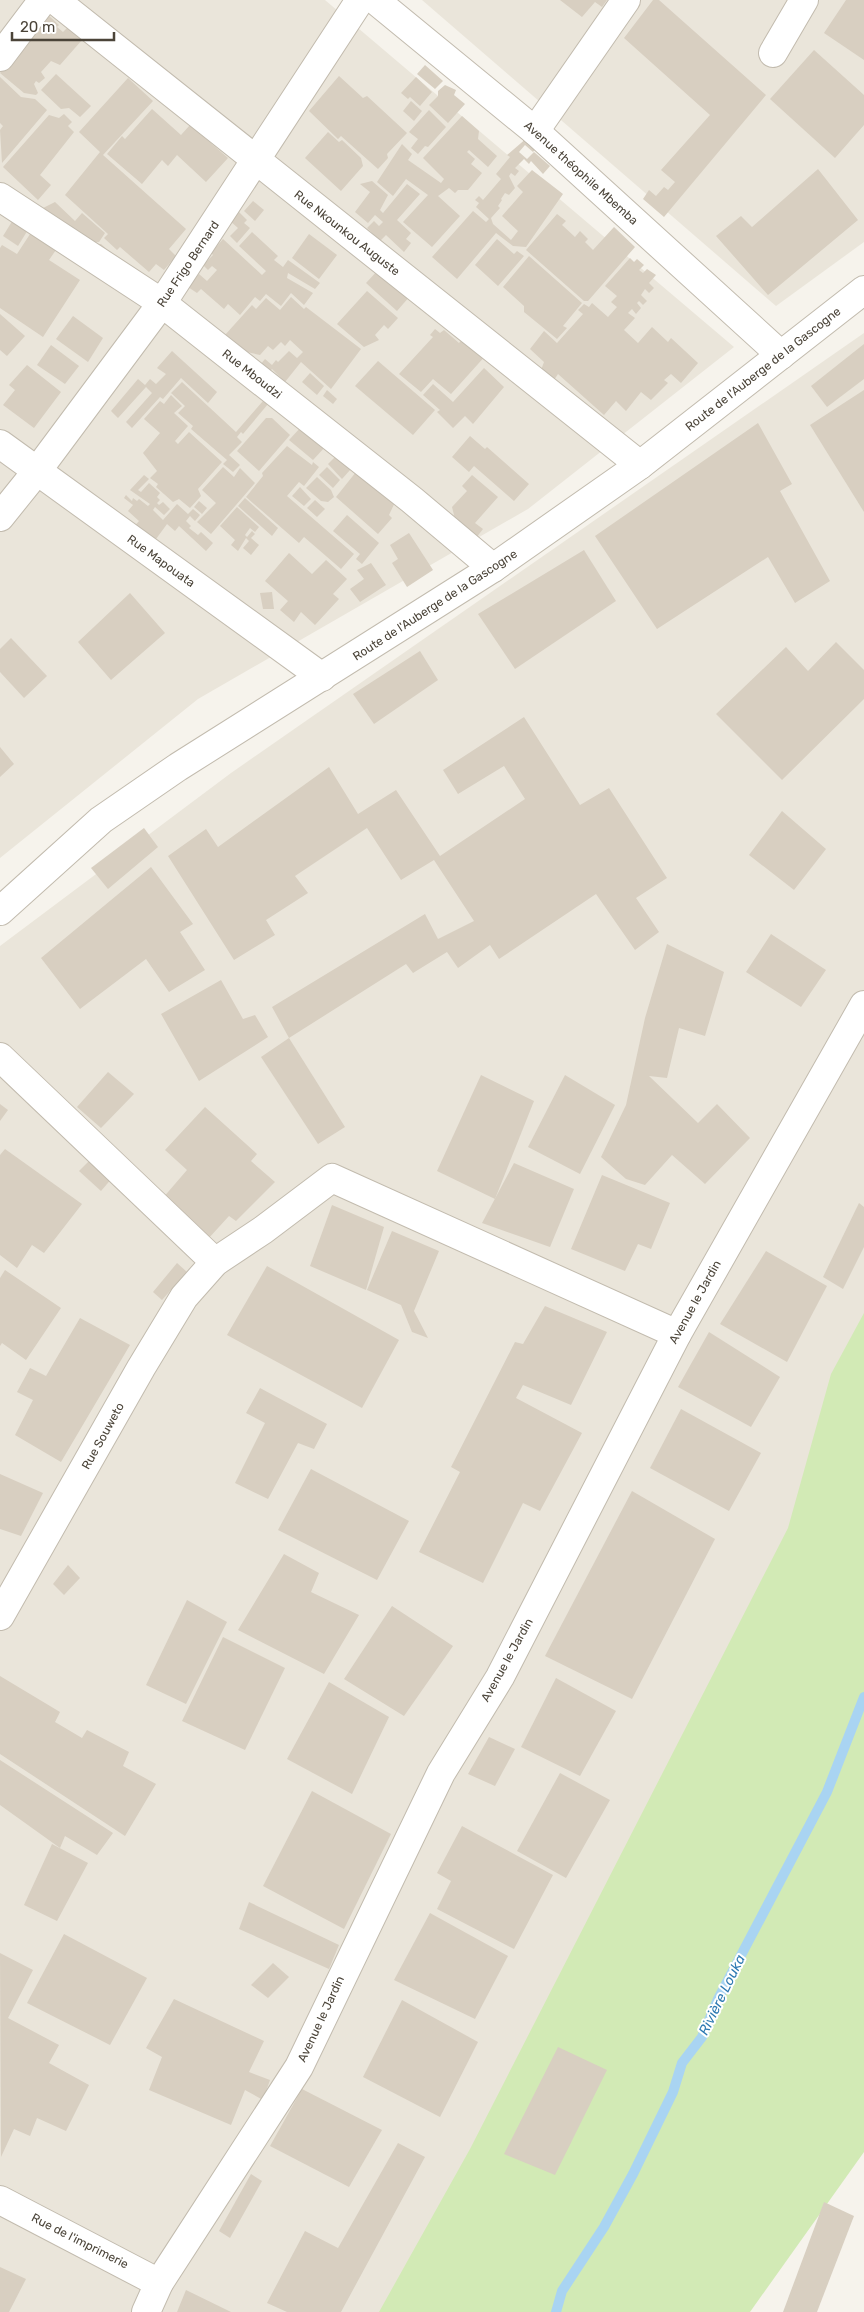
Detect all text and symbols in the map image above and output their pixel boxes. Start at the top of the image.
scale bar [12,10,115,42]
text: 20 m [20,18,55,36]
street label: Avenue théophile Mbemba [521,118,641,228]
street label: Rue Nkounkou Auguste [291,187,403,279]
street label: Rue Frigo Bernard [154,218,222,310]
street label: Route de l'Auberge de la Gascogne [683,304,844,434]
street label: Rue Mboudzi [219,346,285,402]
street label: Rue Mapouata [125,532,197,590]
street label: Route de l'Auberge de la Gascogne [350,546,520,663]
street label: Avenue le Jardin [666,1258,724,1346]
street label: Rue Souweto [79,1400,127,1472]
street label: Avenue le Jardin [478,1616,536,1704]
water label: Rivière Louka [695,1952,749,2038]
street label: Avenue le Jardin [295,1974,347,2064]
street label: Rue de l'imprimerie [29,2211,131,2272]

